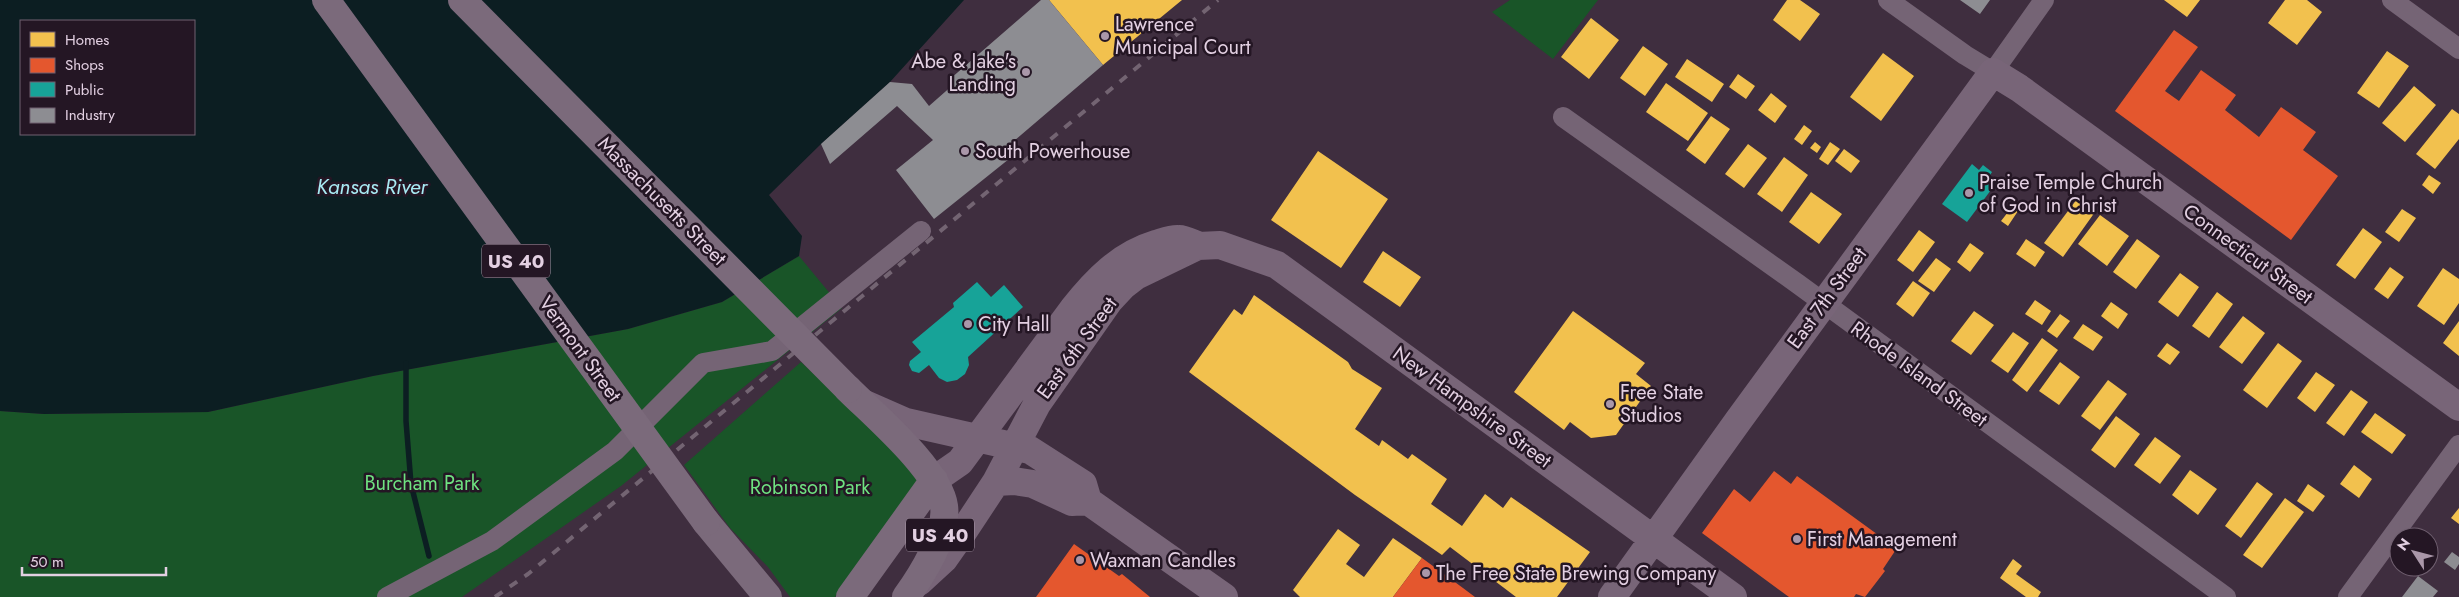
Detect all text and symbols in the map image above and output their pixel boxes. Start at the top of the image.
place label: Lawrence Municipal Court [1115,10,1251,62]
legend [20,20,195,135]
text: Homes [65,29,109,51]
marker: Lawrence Municipal Court [1099,30,1111,42]
place label: Abe & Jake's Landing [911,47,1016,99]
text: Shops [65,54,104,76]
marker: Abe & Jake's Landing [1020,66,1032,78]
text: Public [65,79,104,101]
text: Industry [65,104,115,126]
street label: Massachusetts Street [591,130,733,272]
place label: South Powerhouse [975,137,1130,166]
marker: South Powerhouse [959,145,971,157]
place label: Praise Temple Church of God in Christ [1979,168,2162,220]
water label: Kansas River [316,172,429,202]
marker: Praise Temple Church of God in Christ [1963,187,1975,199]
street label: Connecticut Street [2177,197,2319,311]
street label: East 7th Street [1780,241,1874,355]
road number: US 40 [482,245,550,278]
street label: Vermont Street [532,290,628,408]
street label: East 6th Street [1030,291,1124,405]
place label: City Hall [978,310,1050,339]
street label: Rhode Island Street [1844,314,1994,434]
marker: City Hall [962,318,974,330]
street label: New Hampshire Street [1386,339,1558,475]
place label: Free State Studios [1620,378,1703,430]
marker: Free State Studios [1604,398,1616,410]
park label: Burcham Park [364,469,480,498]
park label: Robinson Park [750,473,870,502]
road number: US 40 [906,518,974,552]
place label: First Management [1807,525,1957,554]
north arrow [2389,527,2439,577]
marker: First Management [1791,533,1803,545]
text: N [2392,534,2415,555]
scale bar [22,544,166,576]
place label: Waxman Candles [1090,546,1236,575]
text: 50 m [30,551,64,573]
marker: Waxman Candles [1074,554,1086,566]
place label: The Free State Brewing Company [1436,559,1716,588]
marker: The Free State Brewing Company [1420,567,1432,579]

